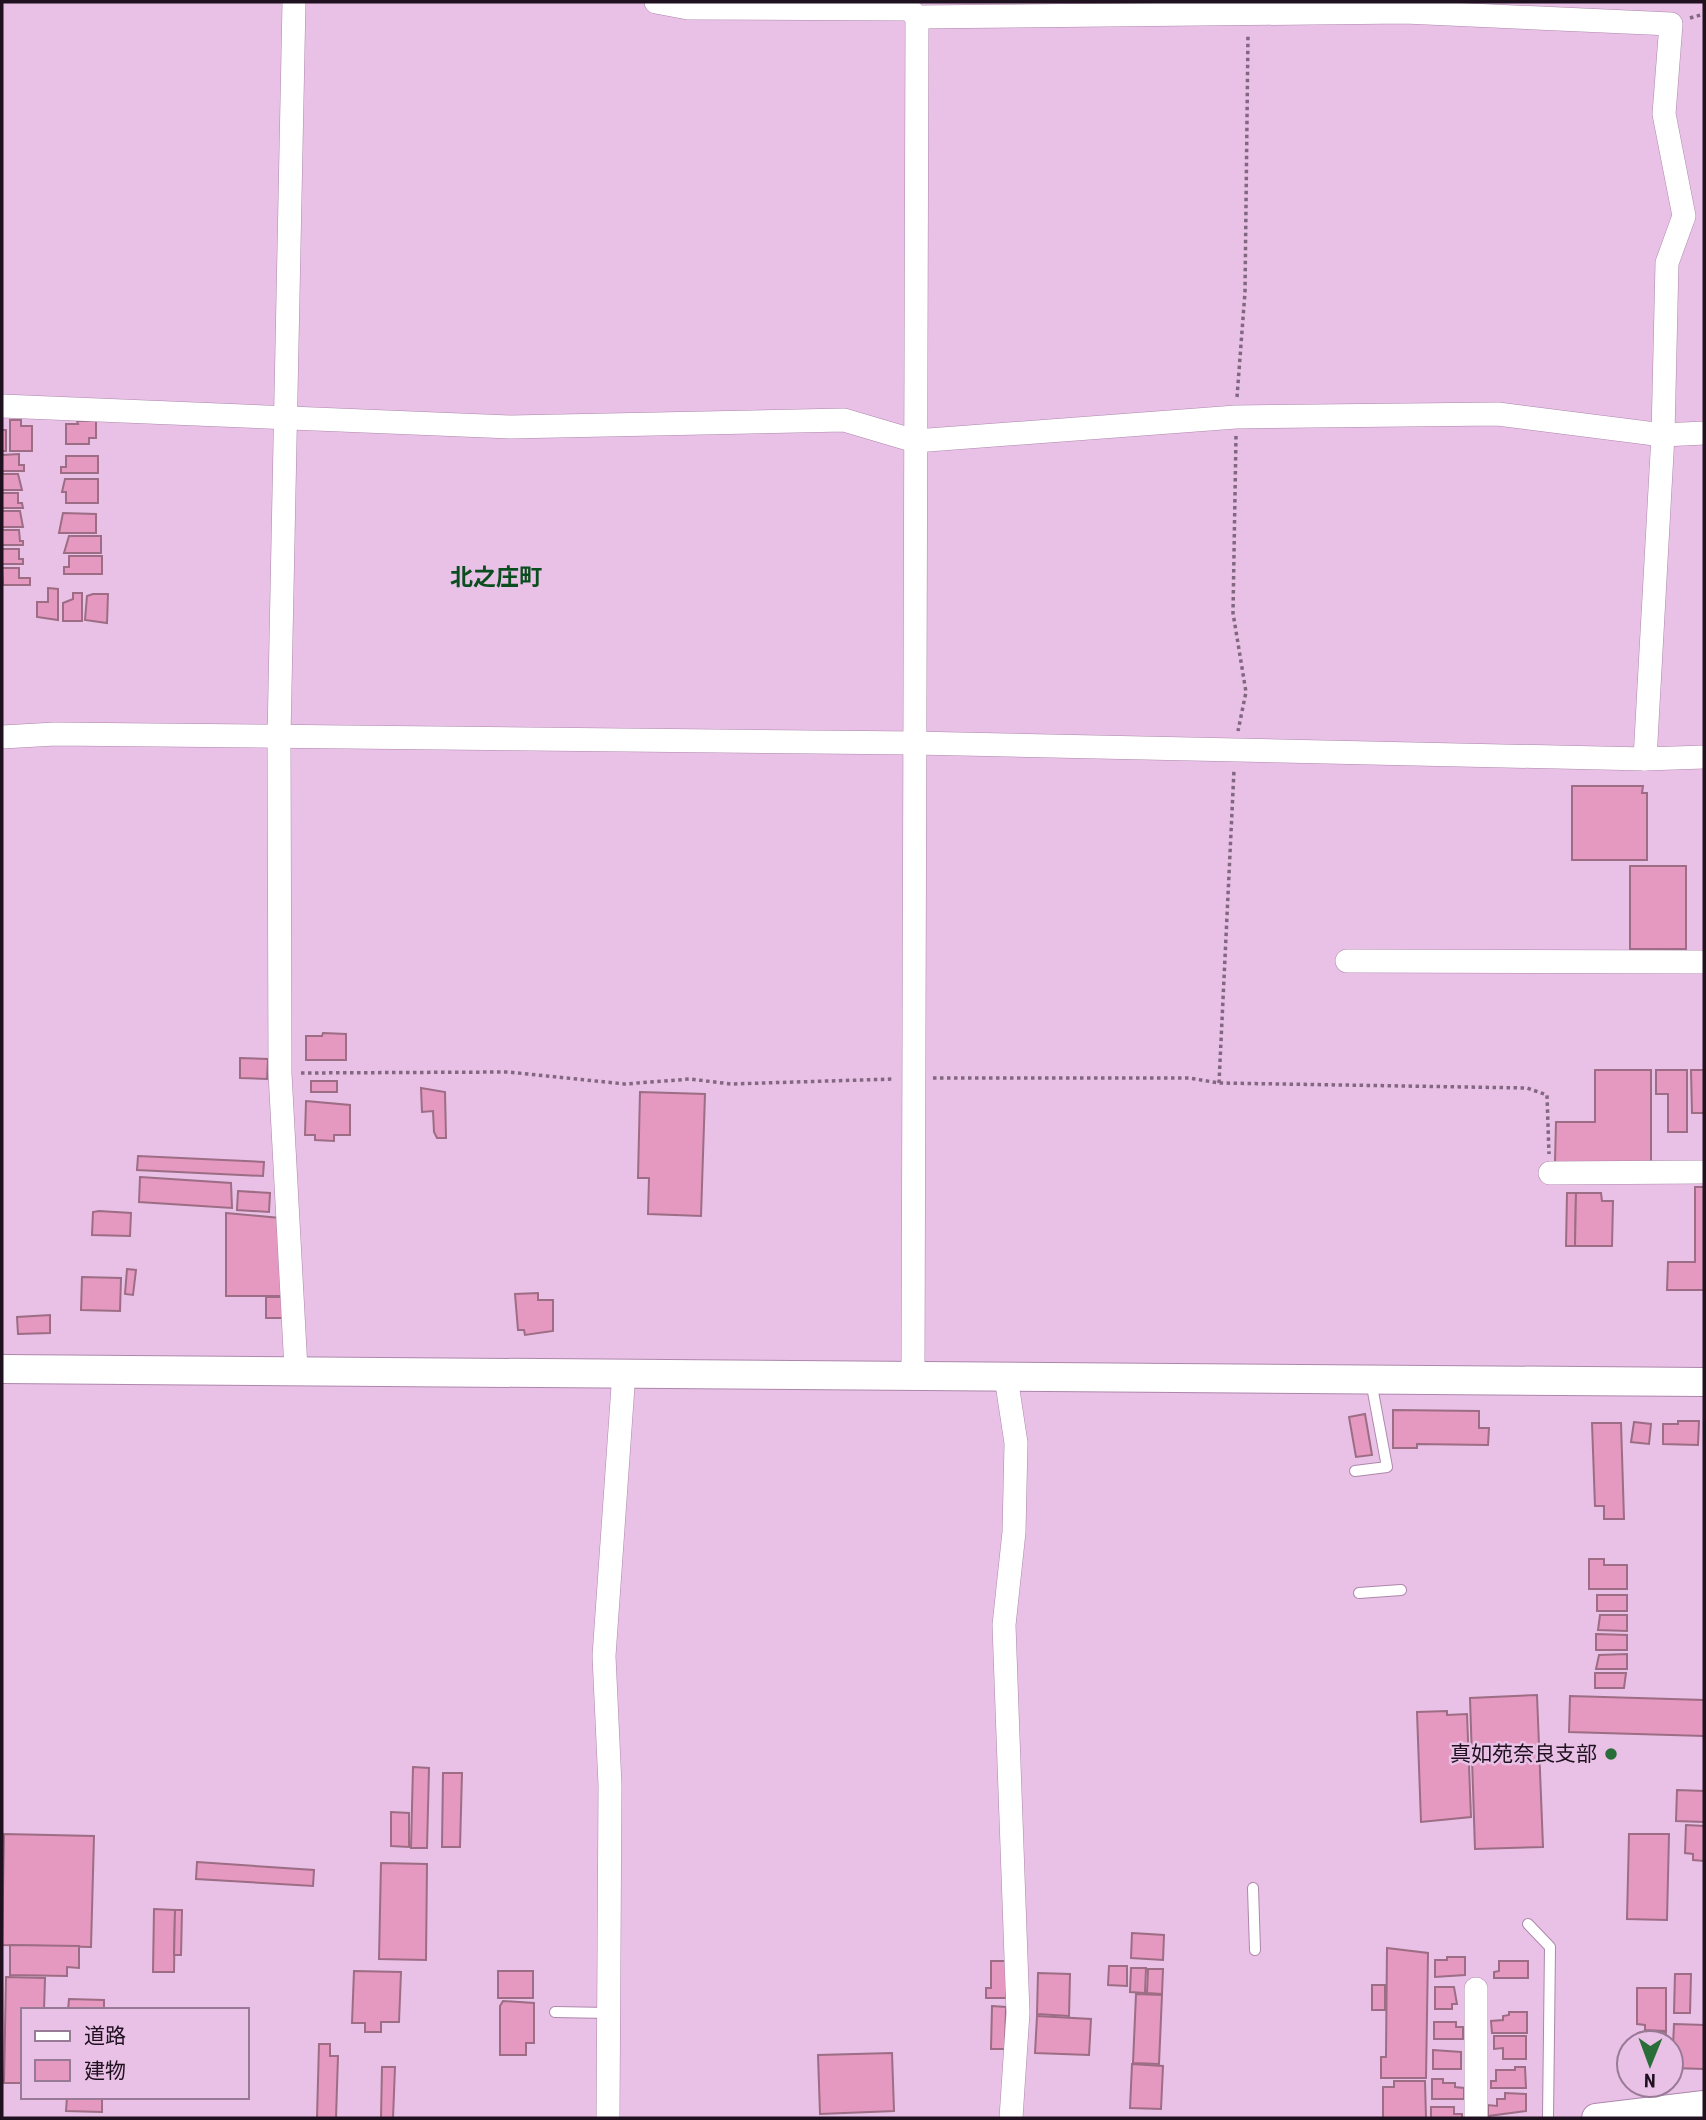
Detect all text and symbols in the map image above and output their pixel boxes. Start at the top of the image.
district label: 北之庄町 [450,564,542,591]
place label: 真如苑奈良支部 [1450,1742,1597,1766]
marker: 真如苑奈良支部 [1603,1746,1619,1762]
legend [21,2008,248,2099]
text: 道路 [84,2024,126,2048]
north arrow [1615,2029,1685,2099]
text: 建物 [84,2059,126,2083]
text: N [1644,2069,1656,2092]

